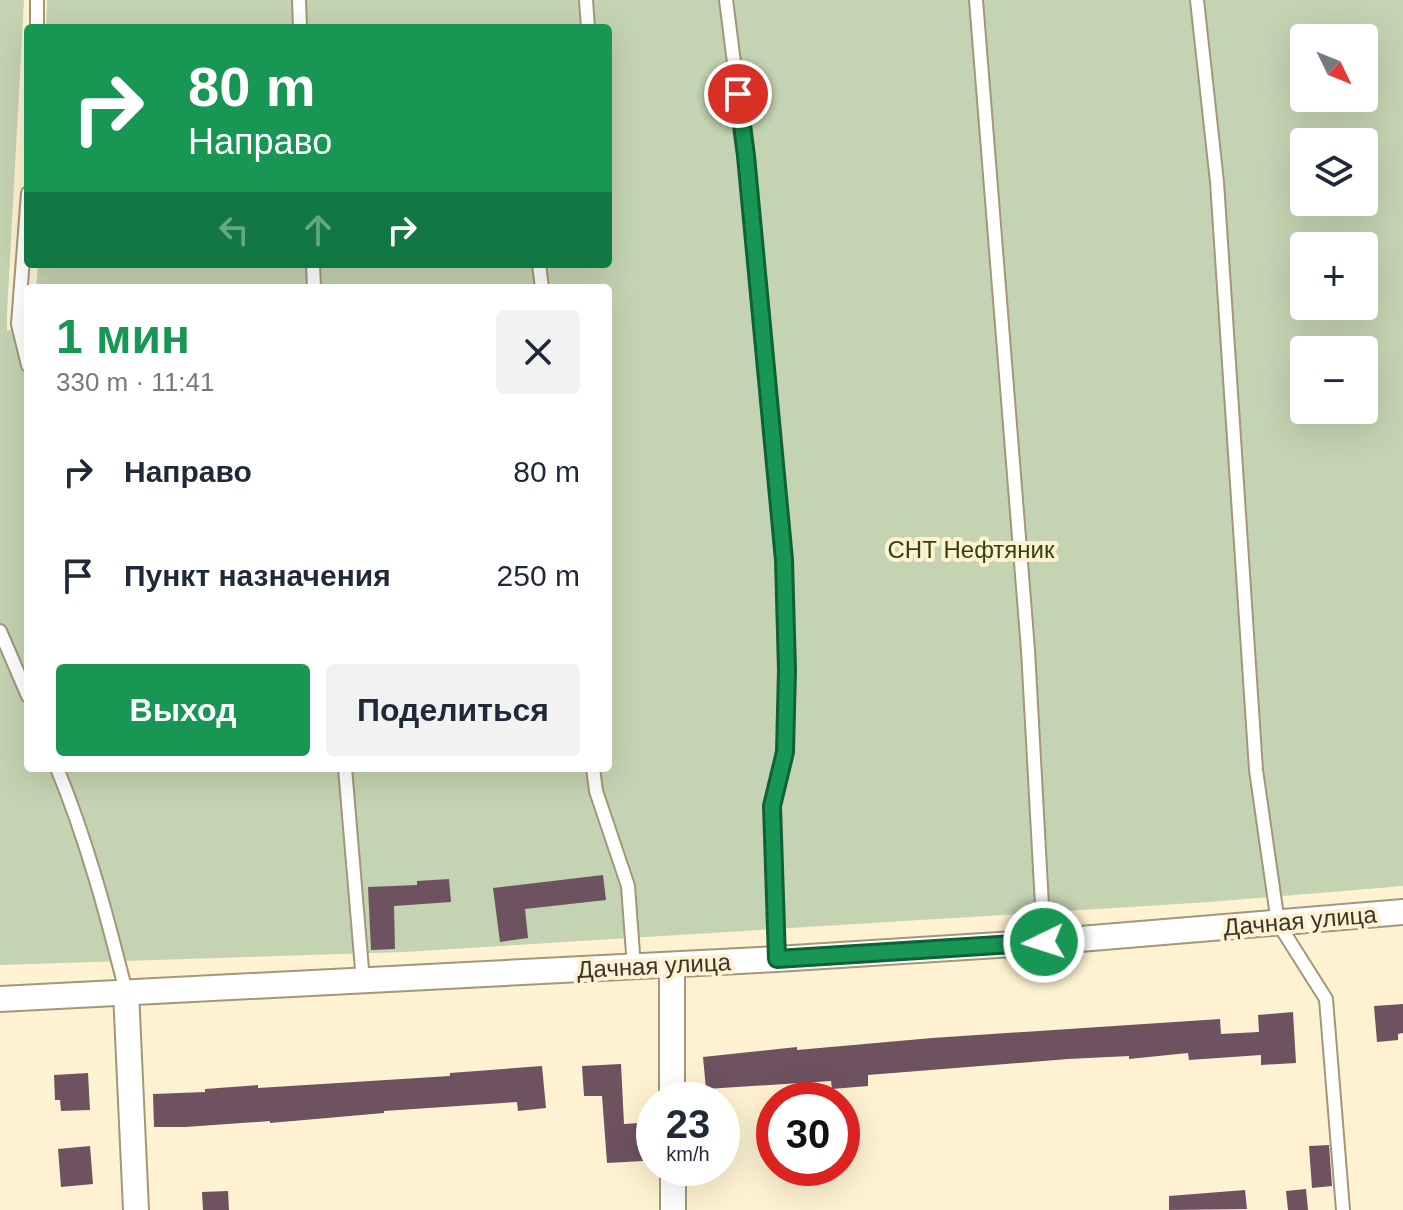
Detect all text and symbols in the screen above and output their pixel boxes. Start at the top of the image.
north arrow [1290,24,1378,112]
map controls [1290,24,1378,424]
text: 80 m [188,55,316,118]
icon: right [56,56,160,160]
pin [704,60,772,128]
icon: arrive [716,72,760,116]
text: Направо [188,121,332,162]
button: layers [1290,128,1378,216]
icon: left [212,208,256,252]
icon: ahead [296,208,340,252]
icon: right [380,208,424,252]
button: + [1290,232,1378,320]
text: 1 мин [56,310,190,363]
button: close [496,310,580,394]
button: − [1290,336,1378,424]
text: 330 m · 11:41 [56,367,215,397]
icon: right [56,450,100,494]
text: Направо [124,455,252,488]
text: 80 m [513,455,580,488]
park label: СНТ Нефтяник [887,536,1055,563]
icon: arrive [56,554,100,598]
text: Пункт назначения [124,559,391,592]
text: 250 m [497,559,580,592]
button: Выход [56,664,310,756]
button: Поделиться [326,664,580,756]
position arrow [1002,900,1086,984]
street label: Дачная улица [1222,900,1378,941]
street label: Дачная улица [576,948,732,983]
speed limit sign: 30 [756,1082,860,1186]
text: 23 [666,1102,710,1146]
text: km/h [666,1143,710,1165]

